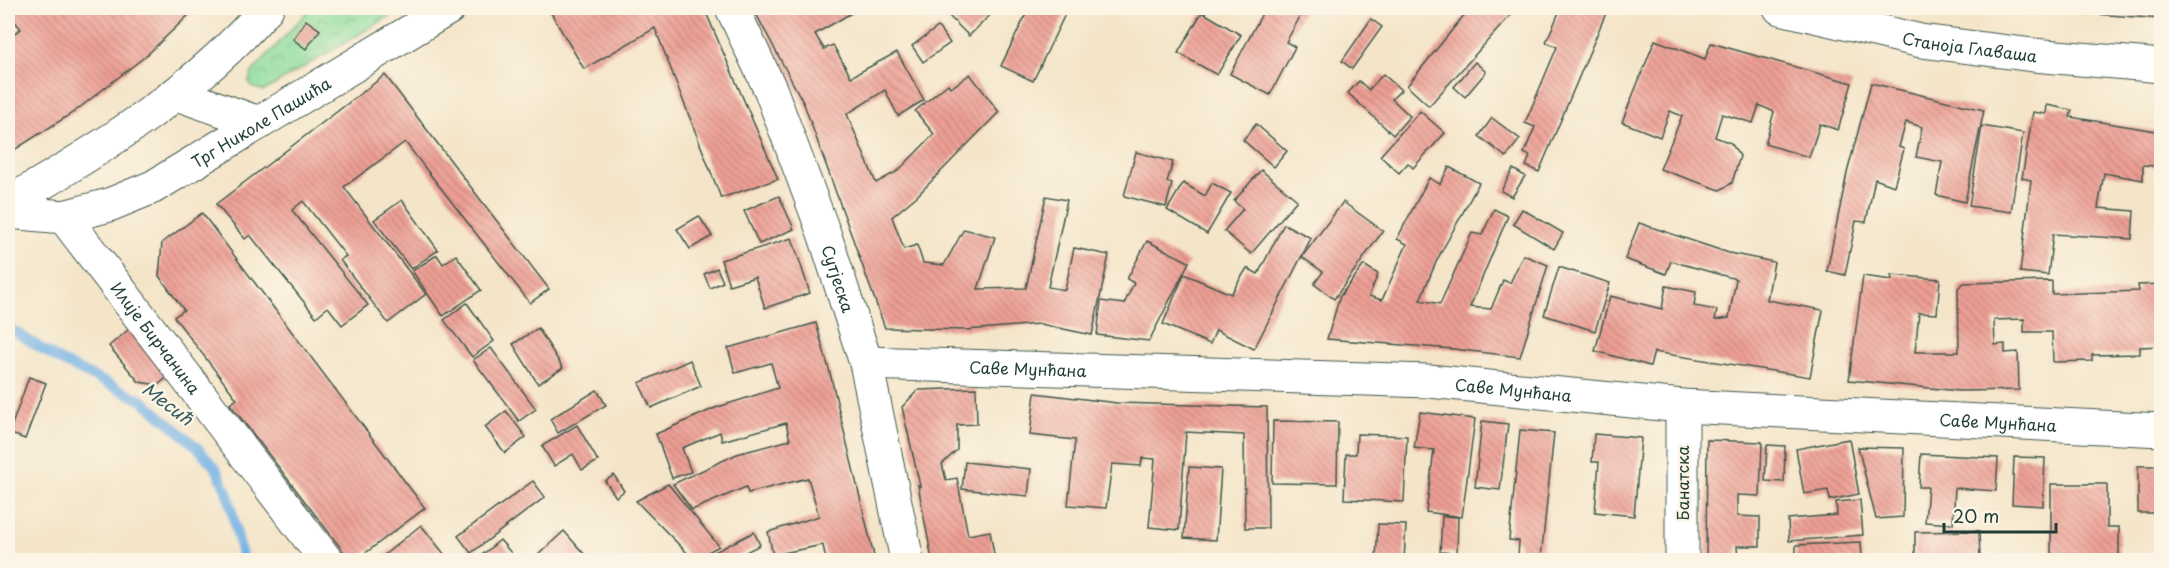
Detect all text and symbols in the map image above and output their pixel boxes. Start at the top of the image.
street label: Станоја Главаша [1900,25,2039,67]
street label: Трг Николе Пашића [186,70,335,173]
street label: Сутјеска [817,242,861,315]
street label: Илије Бирчанина [105,276,207,399]
street label: Саве Мунћана [969,354,1087,382]
street label: Саве Мунћана [1454,372,1573,407]
water label: Месић [137,375,200,432]
street label: Саве Мунћана [1939,407,2057,437]
street label: Банатска [1670,446,1694,520]
scale bar [1944,496,2056,534]
text: 20 m [1953,502,1999,529]

